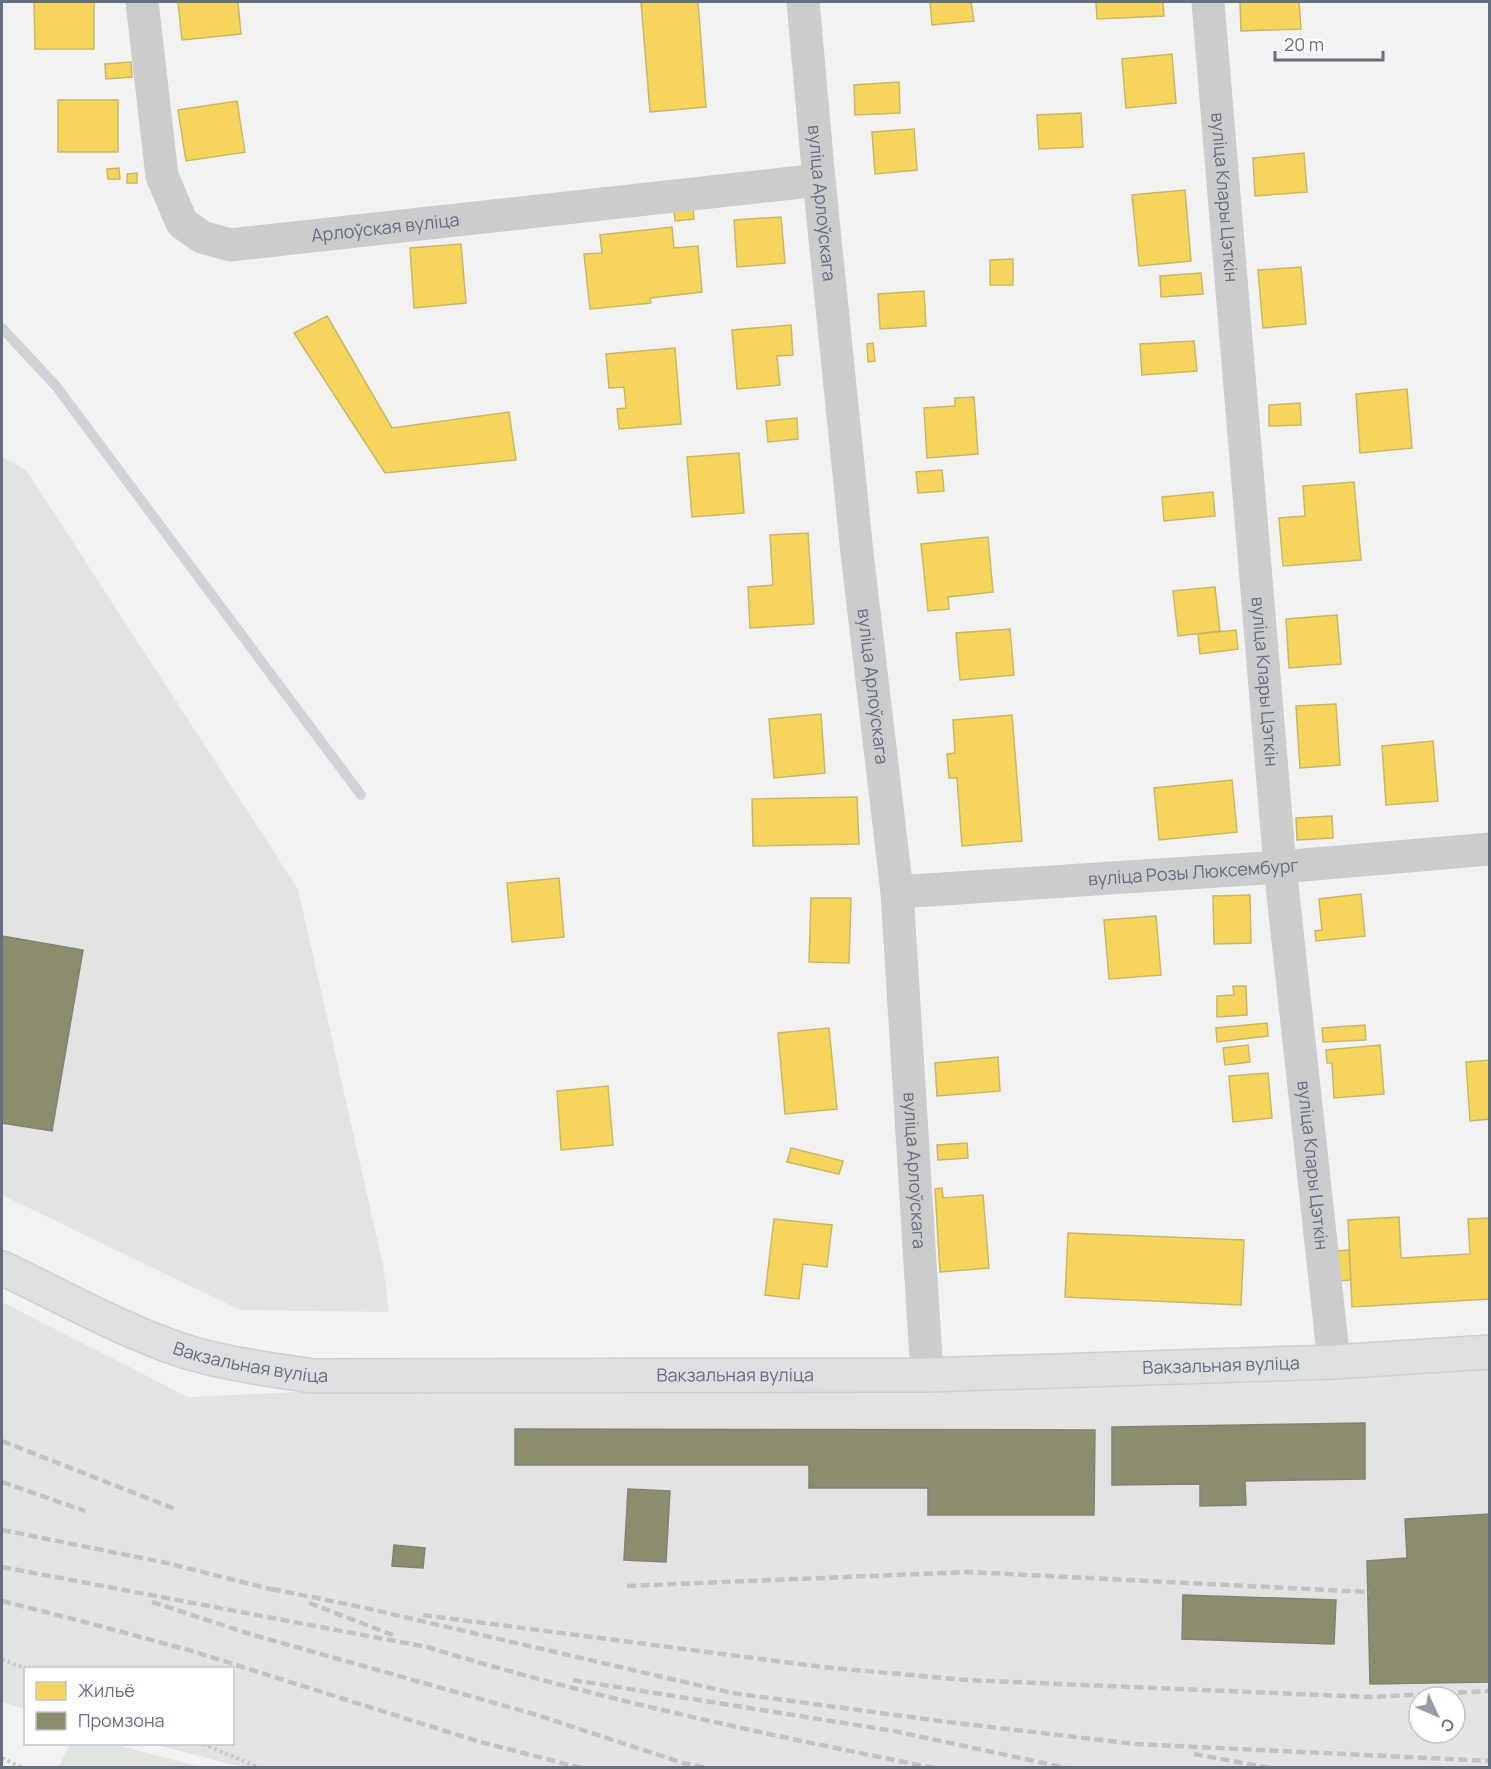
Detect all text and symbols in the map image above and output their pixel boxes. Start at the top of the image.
scale bar [1275,24,1383,62]
text: 20 m [1284,32,1324,56]
street label: вуліца Клары Цэткін [1206,111,1244,283]
street label: вуліца Арлоўскага [803,124,842,282]
street label: Арлоўская вуліца [310,207,460,247]
street label: вуліца Клары Цэткін [1247,596,1285,767]
street label: вуліца Арлоўскага [853,607,895,766]
street label: вуліца Розы Люксембург [1087,852,1300,891]
street label: вуліца Клары Цэткін [1292,1079,1335,1251]
street label: вуліца Арлоўскага [898,1091,932,1249]
street label: Вакзальная вуліца [170,1335,328,1387]
street label: Вакзальная вуліца [1142,1350,1300,1379]
street label: Вакзальная вуліца [656,1362,814,1386]
legend [24,1667,234,1745]
text: Жильё [78,1678,135,1702]
north arrow [1407,1685,1467,1745]
text: Промзона [78,1708,165,1732]
text: С [1436,1714,1460,1737]

